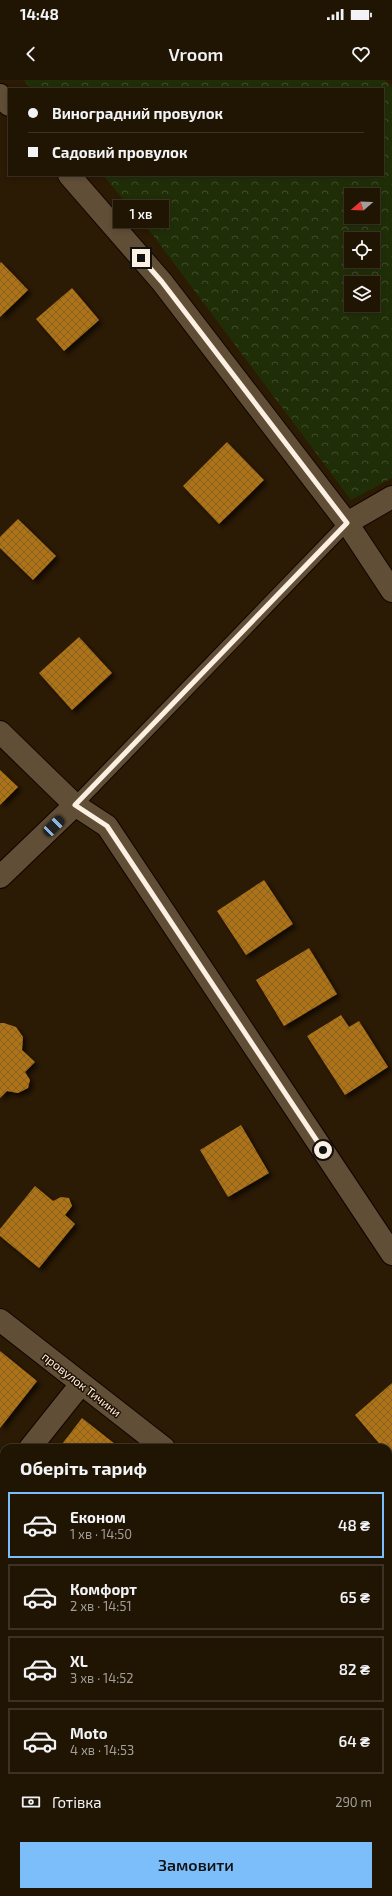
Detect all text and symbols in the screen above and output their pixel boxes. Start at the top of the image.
text: 14:48 [20,5,59,23]
icon: back [20,43,42,65]
text: Vroom [169,43,223,65]
icon: heart [350,43,372,65]
text: Виноградний провулок [52,104,223,122]
text: Садовий провулок [52,143,187,161]
north arrow [344,188,380,224]
map controls [344,188,380,312]
callout: 1 хв [113,200,169,228]
text: 1 хв [130,206,152,222]
button: locate [344,232,380,268]
route end [132,249,150,267]
button: layers [344,276,380,312]
car [41,813,67,839]
route start [314,1141,332,1159]
street label: провулок Тичини [39,1349,124,1420]
text: Оберіть тариф [20,1457,147,1479]
icon: car [22,1507,58,1543]
text: Економ [70,1508,126,1526]
text: 48 ₴ [338,1516,370,1534]
text: 1 хв · 14:50 [70,1526,132,1542]
icon: car [22,1579,58,1615]
text: Комфорт [70,1580,137,1598]
text: 65 ₴ [340,1588,370,1606]
text: 2 хв · 14:51 [70,1598,132,1614]
icon: car [22,1651,58,1687]
text: XL [70,1652,88,1670]
text: 82 ₴ [339,1660,370,1678]
text: 3 хв · 14:52 [70,1670,134,1686]
icon: car [22,1723,58,1759]
text: Moto [70,1724,108,1742]
text: 64 ₴ [339,1732,370,1750]
text: 4 хв · 14:53 [70,1742,134,1758]
icon: cash [20,1791,42,1813]
text: Готівка [52,1793,102,1811]
text: 290 m [335,1794,372,1810]
button: Замовити [20,1842,372,1888]

